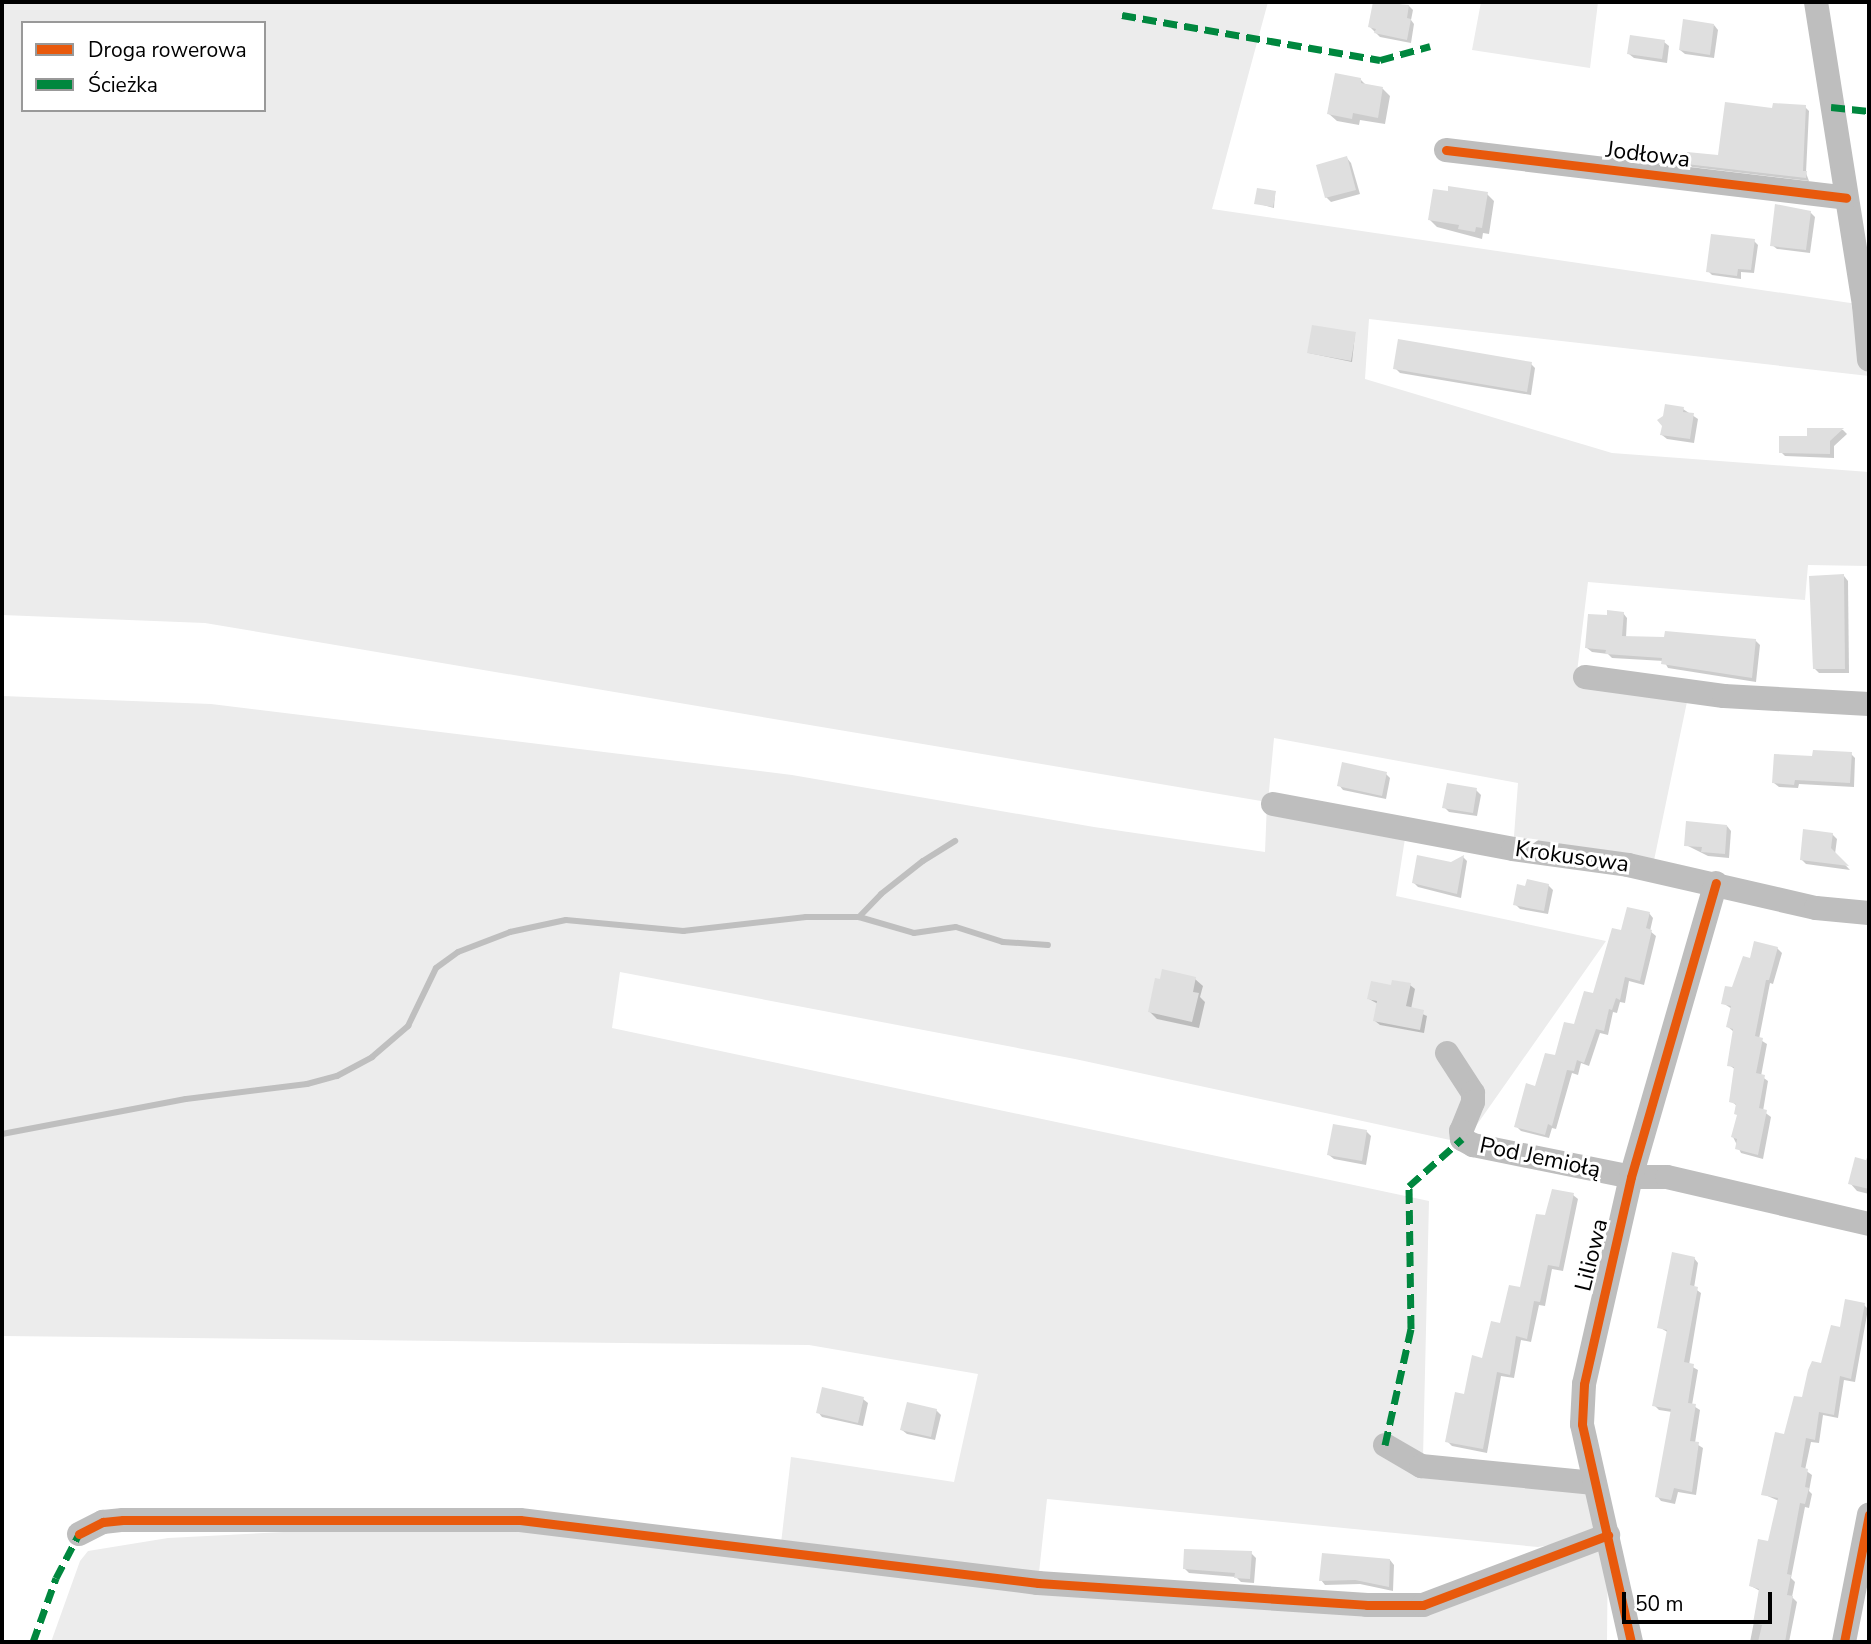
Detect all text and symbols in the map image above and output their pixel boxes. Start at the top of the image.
legend [21,21,266,112]
text: Droga rowerowa [88,36,247,64]
text: Ścieżka [88,71,158,99]
street label: Jodłowa [1605,136,1691,174]
street label: Krokusowa [1513,835,1631,879]
street label: Pod Jemiołą [1477,1132,1603,1184]
street label: Liliowa [1570,1216,1614,1294]
scale bar [1626,1578,1776,1622]
text: 50 m [1635,1590,1684,1618]

